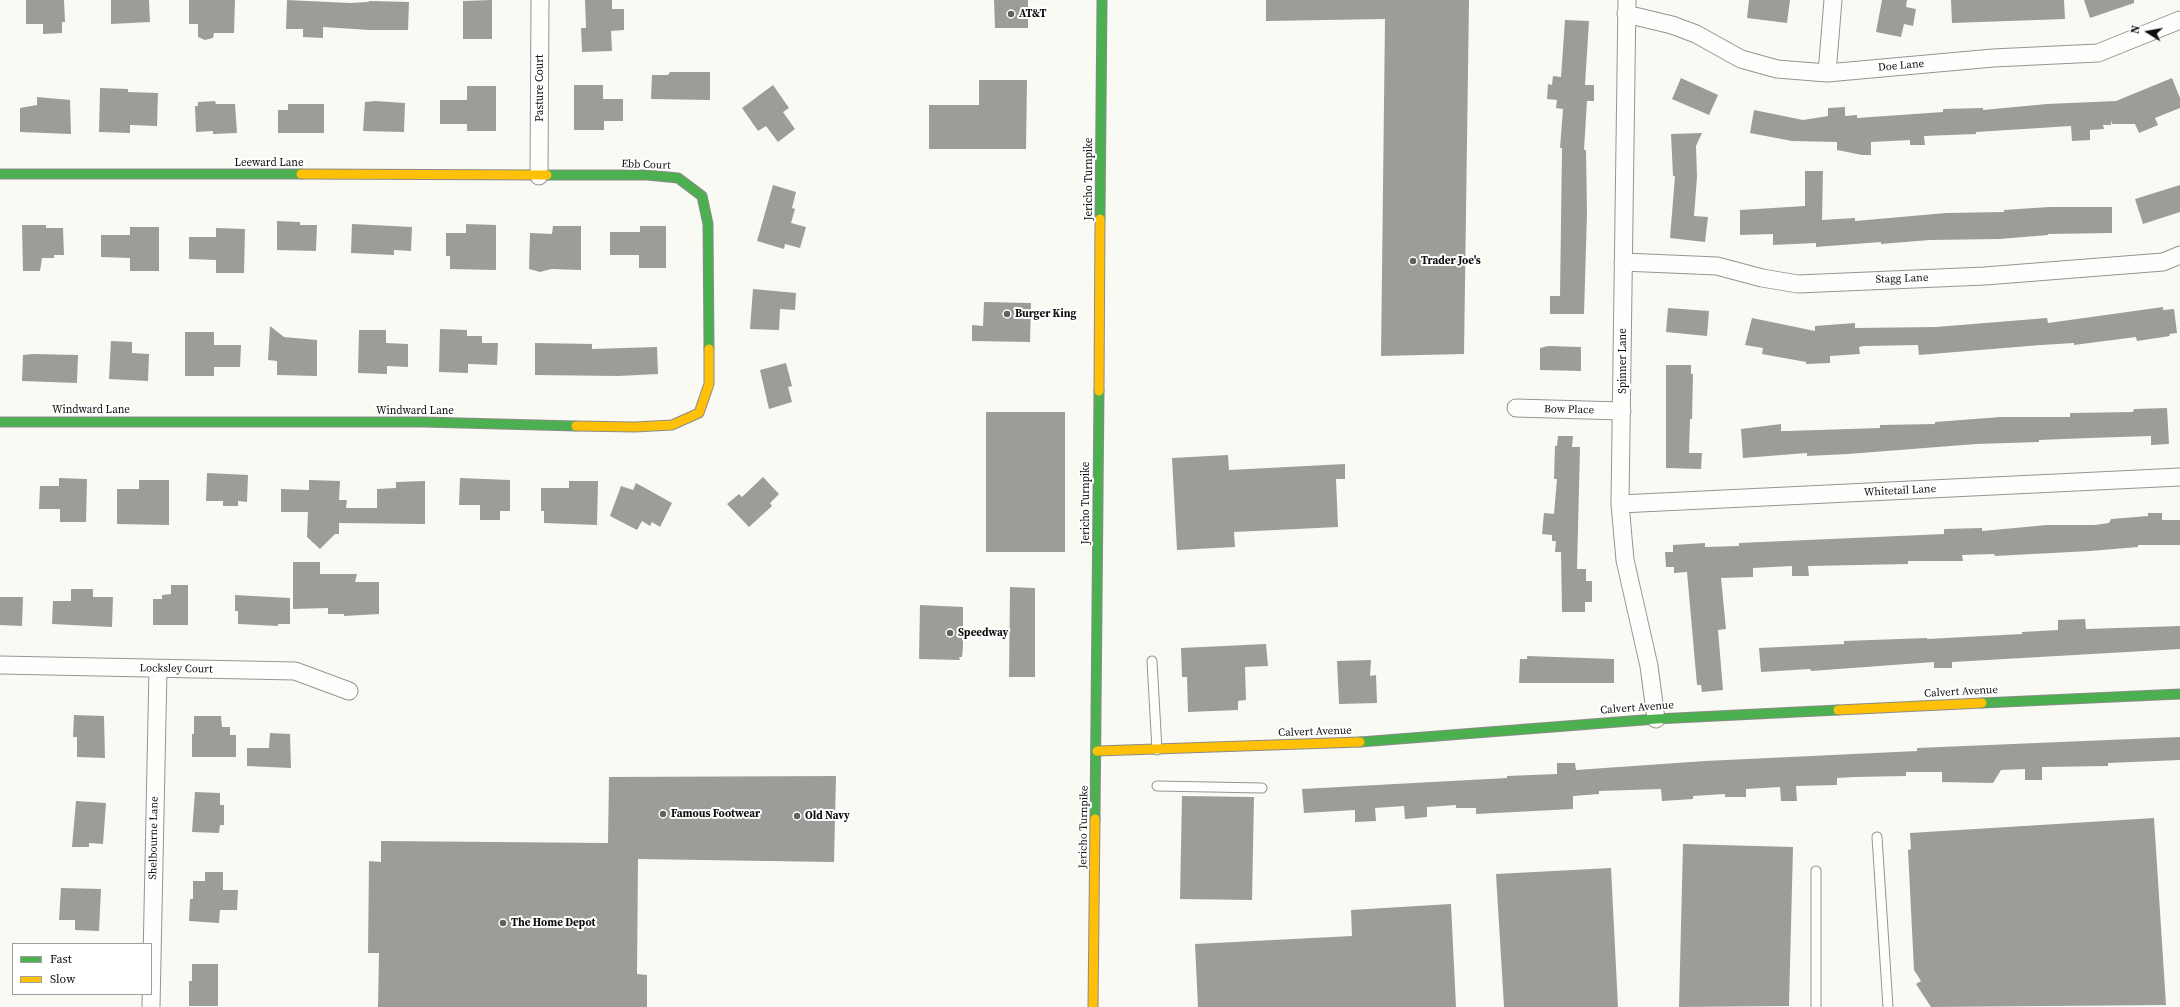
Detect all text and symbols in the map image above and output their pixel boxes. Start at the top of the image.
place label: AT&T [1019,7,1046,21]
marker: AT&T [1006,9,1016,19]
north arrow [2128,12,2168,52]
text: N [2128,24,2144,35]
street label: Pasture Court [533,54,547,122]
street label: Doe Lane [1877,57,1925,75]
street label: Jericho Turnpike [1082,138,1096,220]
street label: Leeward Lane [234,156,304,170]
street label: Ebb Court [621,158,671,172]
place label: Trader Joe's [1421,254,1481,268]
marker: Trader Joe's [1408,256,1418,266]
street label: Stagg Lane [1875,271,1929,287]
place label: Burger King [1015,307,1076,321]
marker: Burger King [1002,309,1012,319]
street label: Spinner Lane [1616,328,1630,394]
street label: Windward Lane [52,403,130,417]
street label: Bow Place [1544,403,1594,417]
street label: Windward Lane [376,404,454,418]
street label: Jericho Turnpike [1079,462,1093,544]
street label: Whitetail Lane [1864,483,1936,499]
place label: Speedway [958,626,1008,640]
marker: Speedway [945,628,955,638]
street label: Locksley Court [139,662,213,676]
street label: Calvert Avenue [1924,683,1998,701]
street label: Calvert Avenue [1600,699,1674,717]
street label: Calvert Avenue [1278,724,1352,740]
street label: Jericho Turnpike [1077,785,1091,869]
street label: Shelbourne Lane [147,796,161,880]
place label: Famous Footwear [671,807,760,821]
marker: Famous Footwear [658,809,668,819]
place label: Old Navy [805,809,850,823]
marker: Old Navy [792,811,802,821]
place label: The Home Depot [511,916,596,930]
marker: The Home Depot [498,918,508,928]
legend [12,943,152,995]
text: Fast [50,951,72,967]
text: Slow [50,971,75,987]

